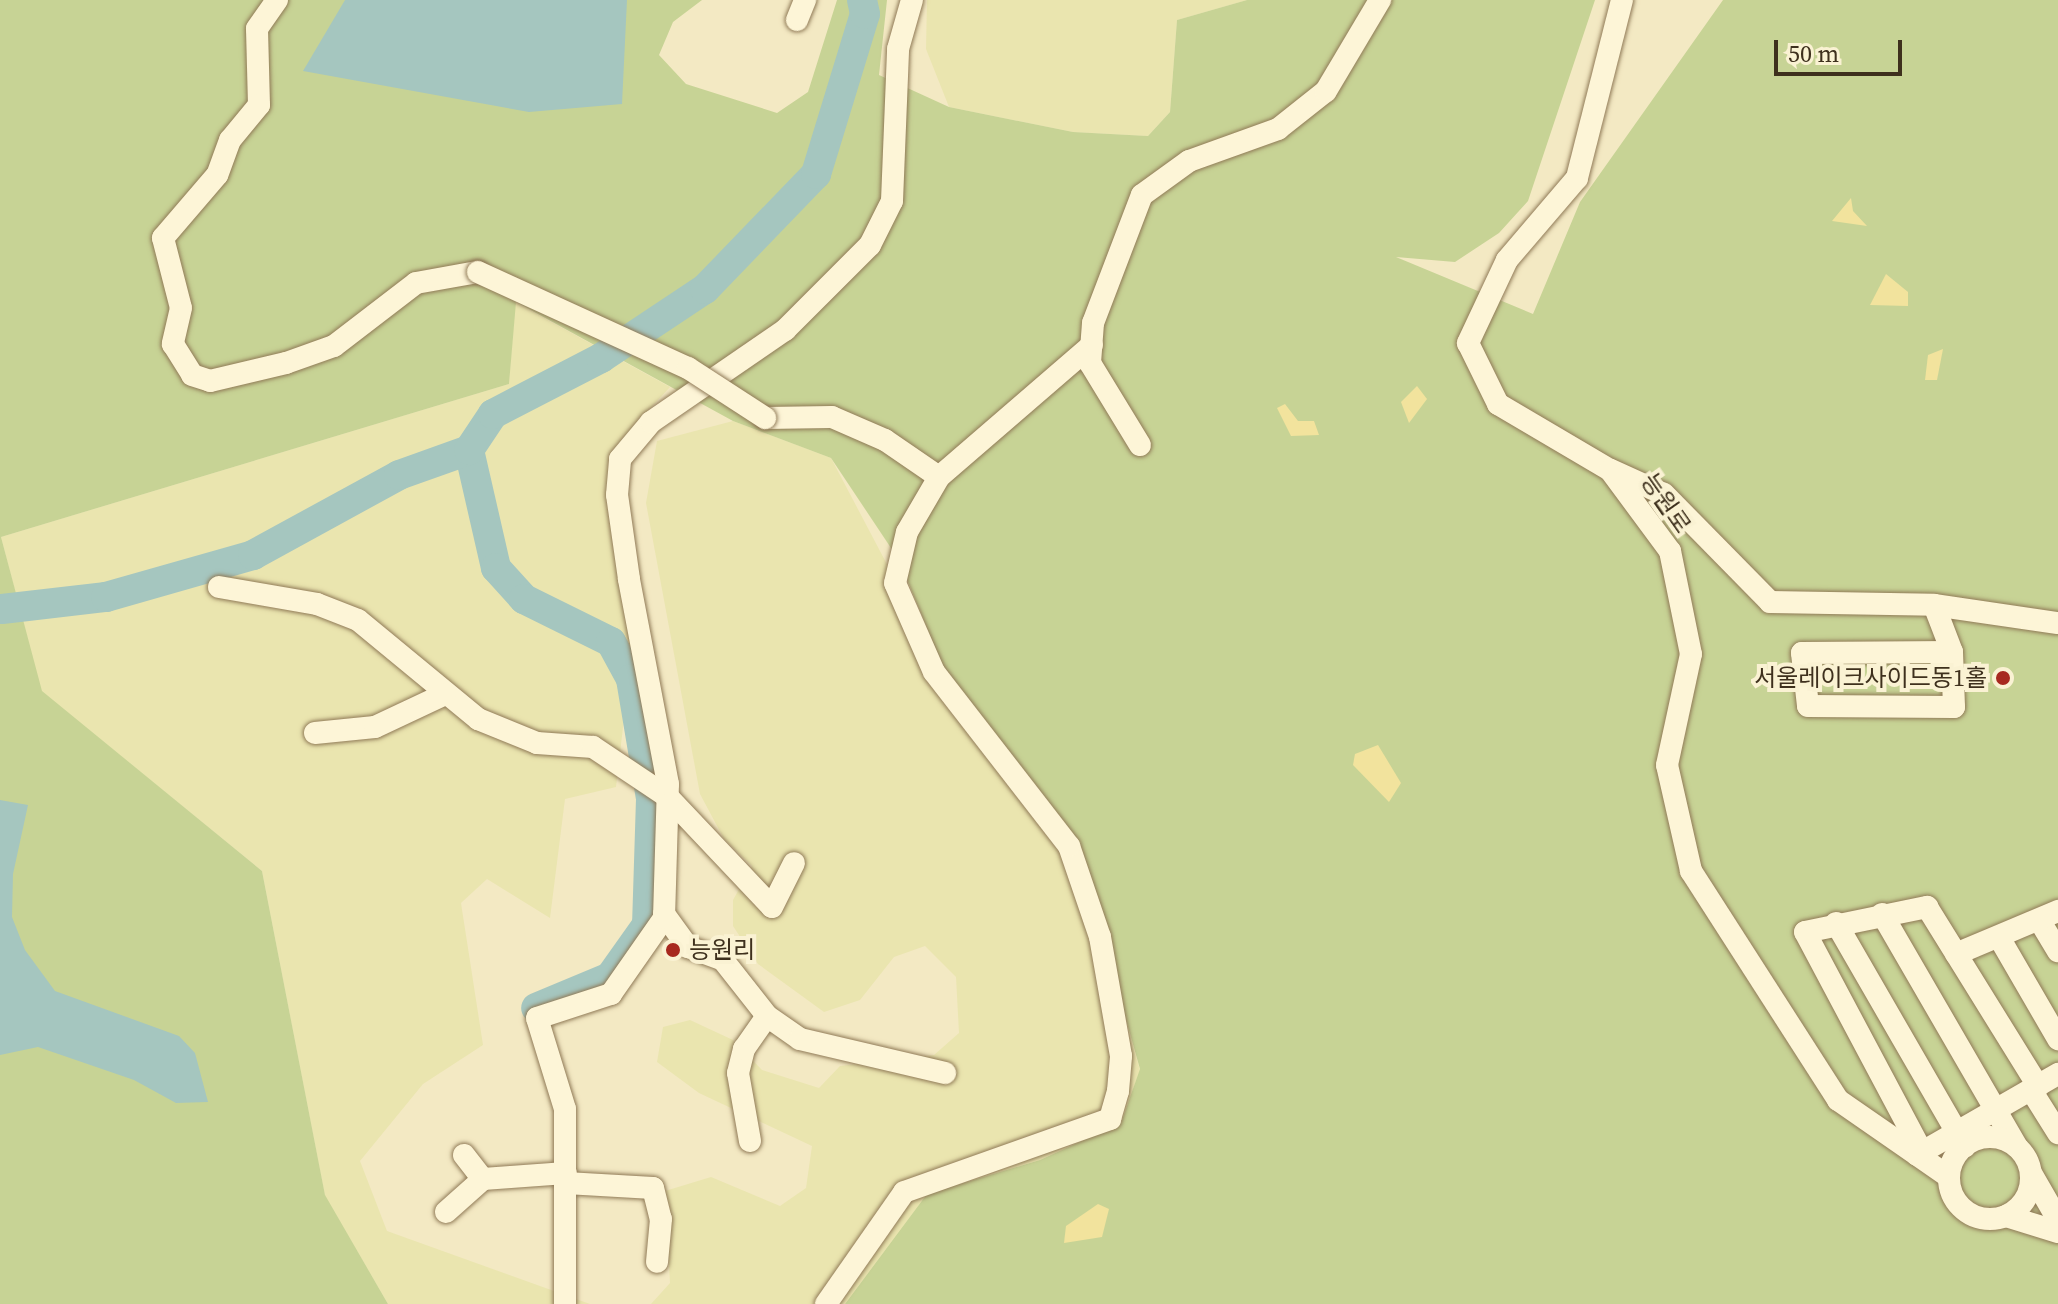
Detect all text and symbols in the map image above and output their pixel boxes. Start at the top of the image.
scale bar [1778,24,1906,74]
text: 50 m [1788,37,1839,70]
street label: 능원로 [1635,468,1697,538]
place label: 서울레이크사이드동1홀 [1754,664,1987,692]
marker: 서울레이크사이드동1홀 [1994,669,2012,687]
place label: 능원리 [689,936,755,964]
marker: 능원리 [664,941,682,959]

